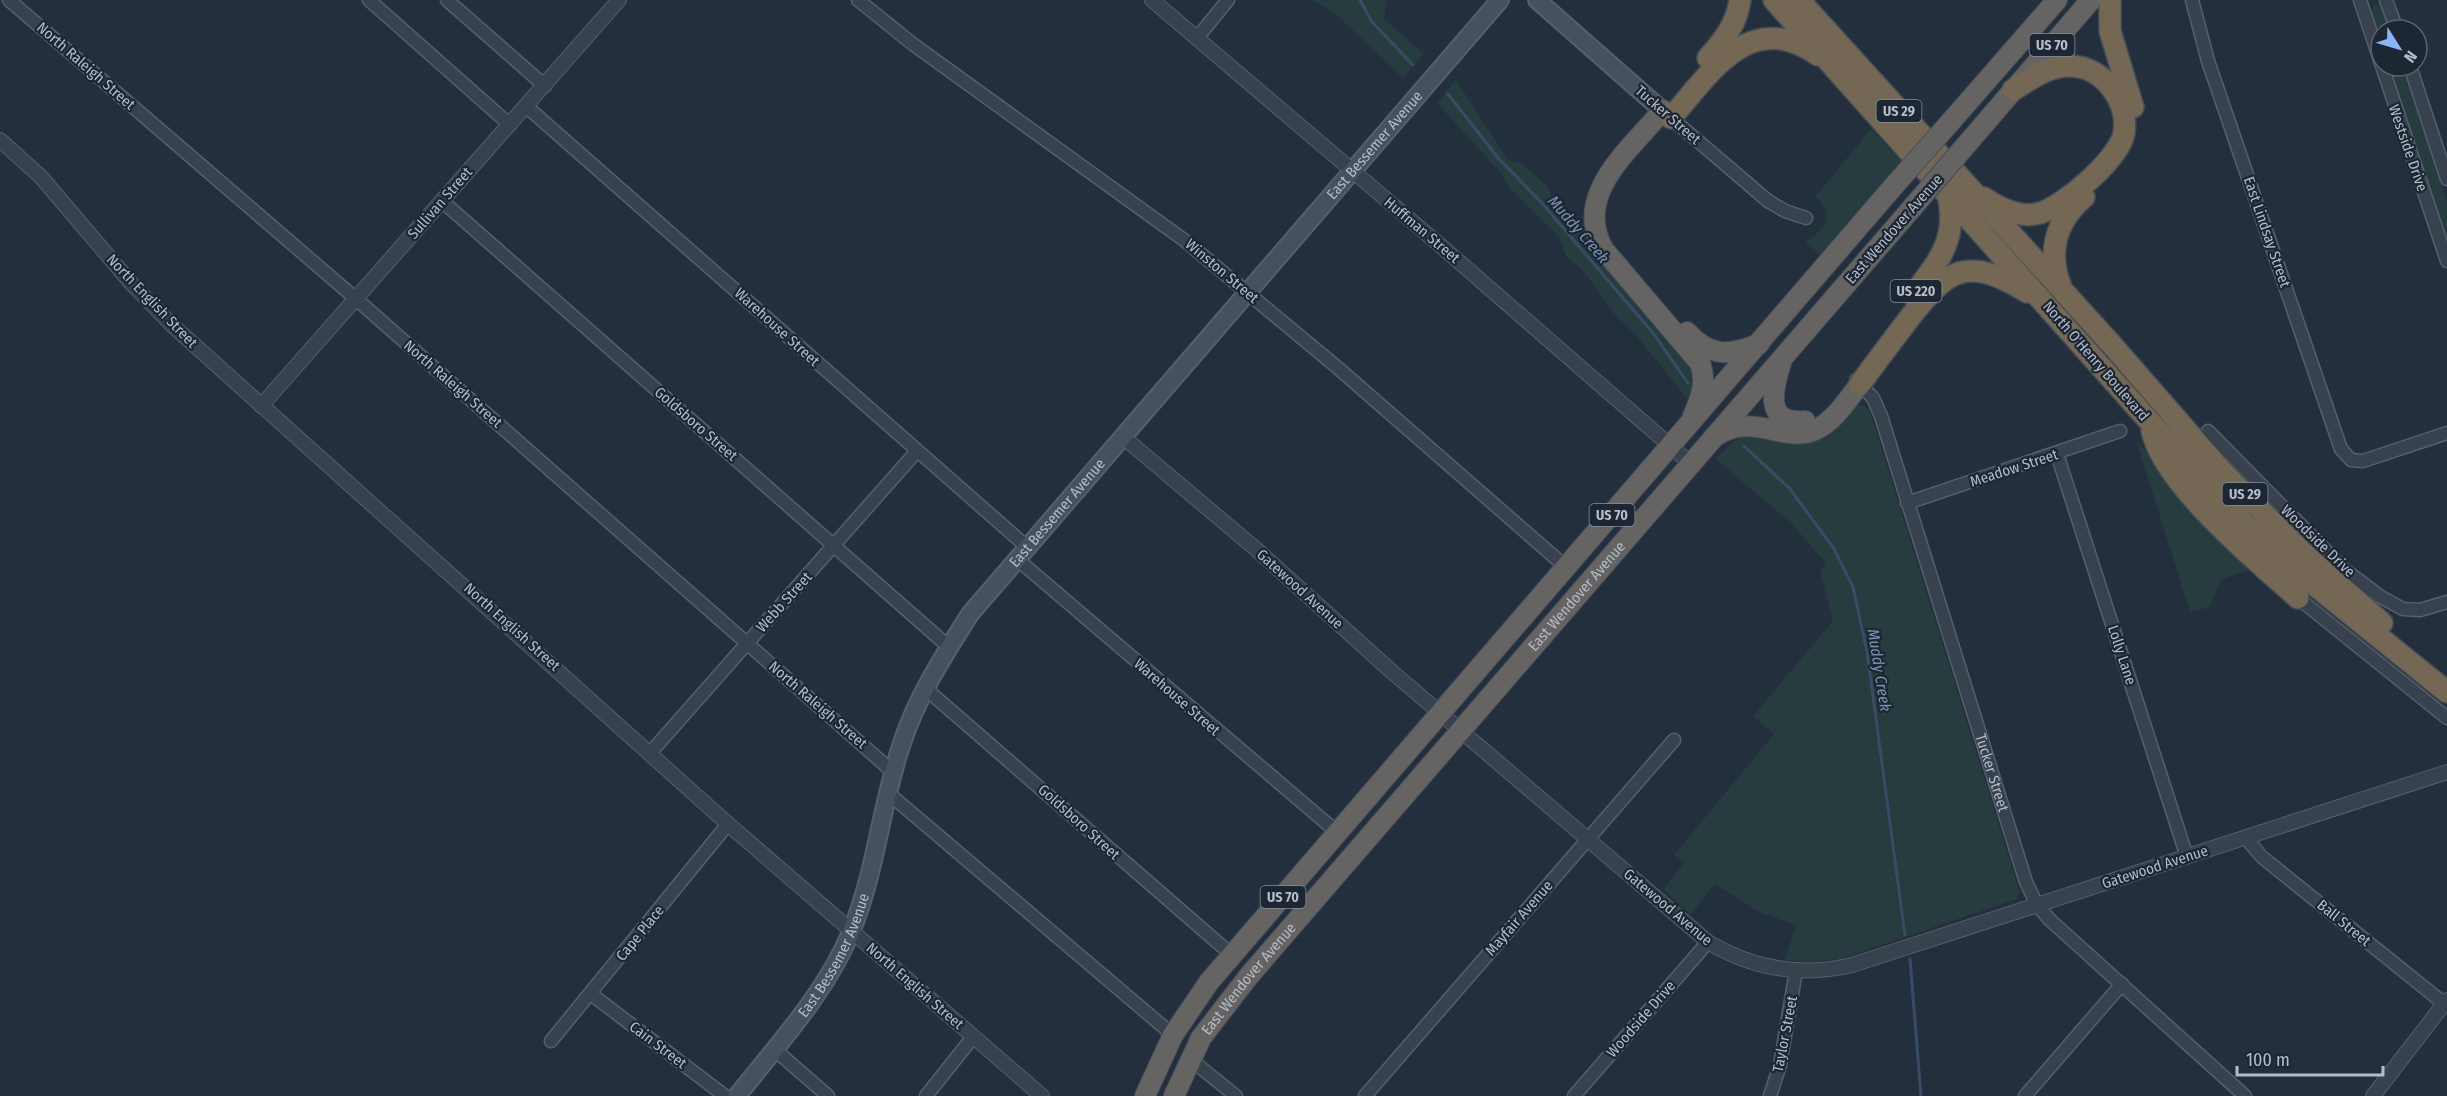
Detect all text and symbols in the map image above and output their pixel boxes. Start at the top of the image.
street label: North Raleigh Street [33,18,139,114]
north arrow [2369,18,2429,78]
road number: US 70 [2030,34,2074,56]
text: N [2400,47,2421,66]
street label: Tucker Street [1632,82,1704,148]
street label: East Bessemer Avenue [1323,87,1426,203]
road number: US 29 [1876,100,1922,122]
street label: Westside Drive [2385,102,2431,194]
street label: Sullivan Street [404,163,476,243]
street label: East Wendover Avenue [1842,171,1946,287]
street label: East Lindsay Street [2240,174,2294,290]
water label: Muddy Creek [1544,192,1613,267]
street label: Huffman Street [1380,193,1464,267]
street label: Winston Street [1182,235,1262,307]
street label: North English Street [103,251,201,352]
road number: US 220 [1890,280,1942,302]
street label: Warehouse Street [731,284,823,370]
street label: North O'Henry Boulevard [2039,297,2153,425]
street label: North Raleigh Street [400,336,506,432]
street label: Goldsboro Street [651,383,741,465]
street label: Meadow Street [1968,445,2060,491]
street label: East Bessemer Avenue [1005,455,1109,571]
road number: US 29 [2222,483,2268,505]
street label: Woodside Drive [2277,501,2359,581]
road number: US 70 [1590,504,1634,526]
street label: East Wendover Avenue [1524,538,1629,655]
street label: Gatewood Avenue [1253,545,1347,633]
street label: Webb Street [752,568,816,636]
street label: North English Street [460,579,564,675]
street label: Lolly Lane [2104,623,2140,687]
water label: Muddy Creek [1864,627,1895,713]
street label: Warehouse Street [1130,655,1224,739]
street label: North Raleigh Street [765,657,871,753]
street label: Tucker Street [1971,732,2013,814]
street label: Goldsboro Street [1034,781,1124,863]
street label: Gatewood Avenue [2100,841,2210,893]
street label: Gatewood Avenue [1620,865,1716,949]
street label: Mayfair Avenue [1481,877,1557,959]
road number: US 70 [1260,886,1306,908]
street label: East Bessemer Avenue [794,891,873,1021]
street label: Ball Street [2314,896,2374,950]
street label: Cape Place [612,902,668,964]
street label: East Wendover Avenue [1198,919,1300,1038]
street label: North English Street [863,939,967,1033]
street label: Woodside Drive [1603,977,1679,1061]
street label: Taylor Street [1769,994,1801,1074]
street label: Cain Street [626,1018,690,1072]
scale bar [2237,1039,2382,1077]
text: 100 m [2246,1049,2290,1071]

